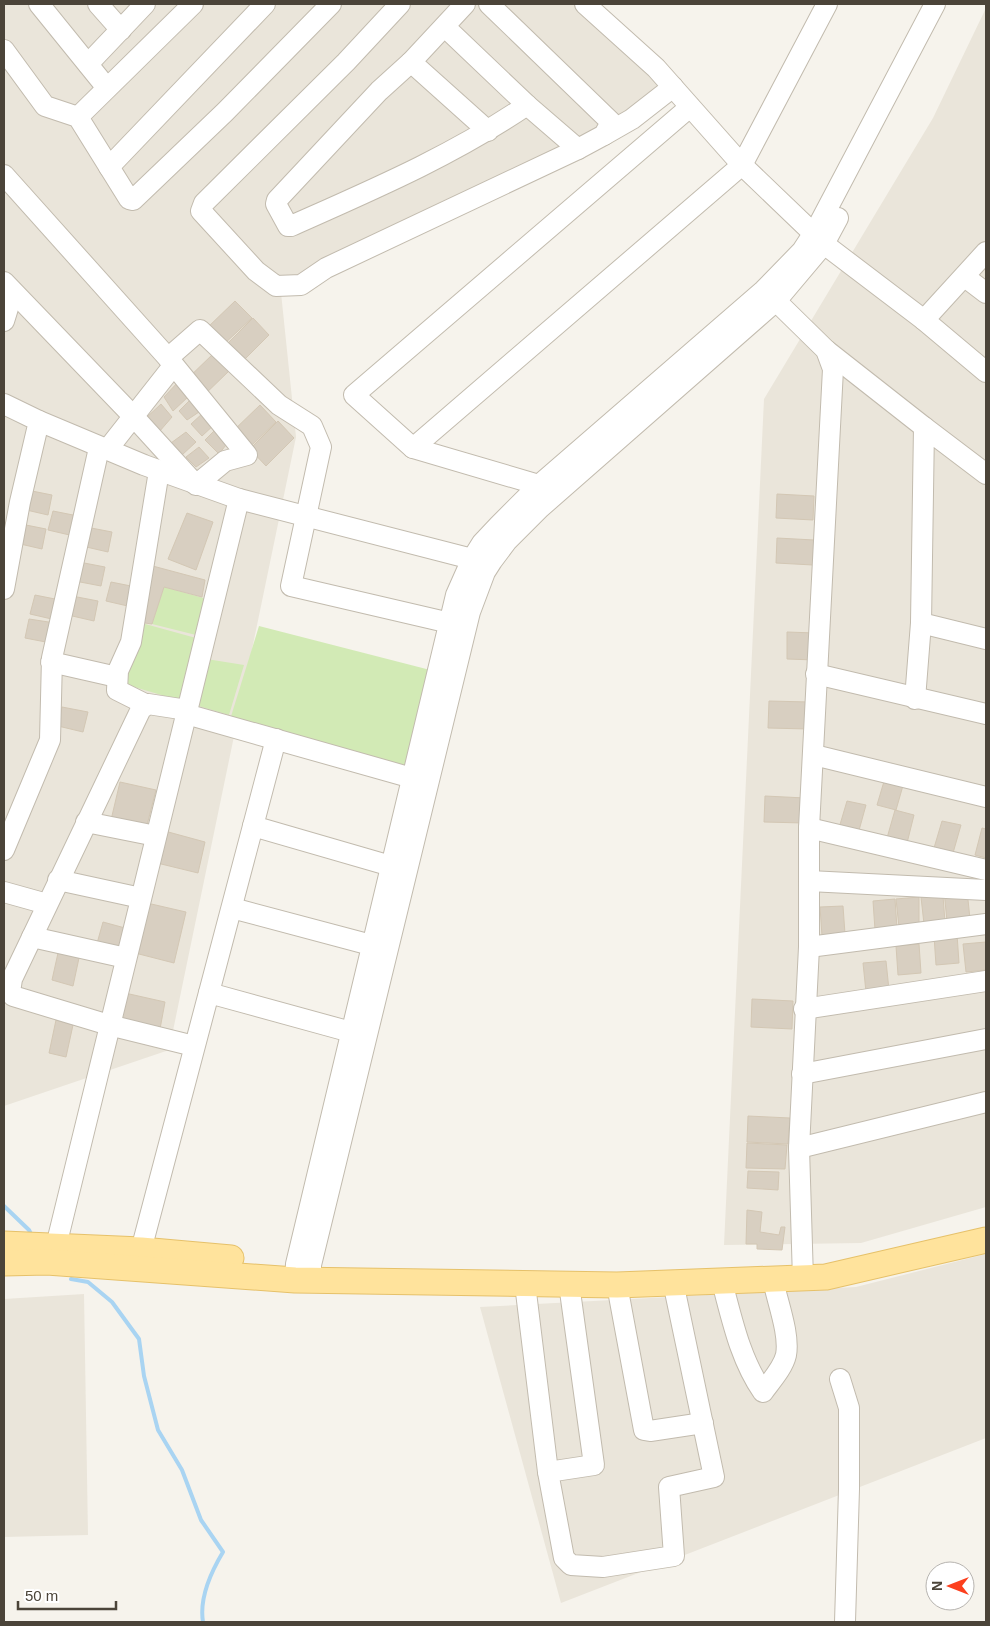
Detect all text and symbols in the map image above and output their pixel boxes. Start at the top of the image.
north arrow [925,1561,975,1611]
scale bar [18,1578,115,1610]
text: N [929,1581,945,1591]
text: 50 m [25,1587,58,1604]

